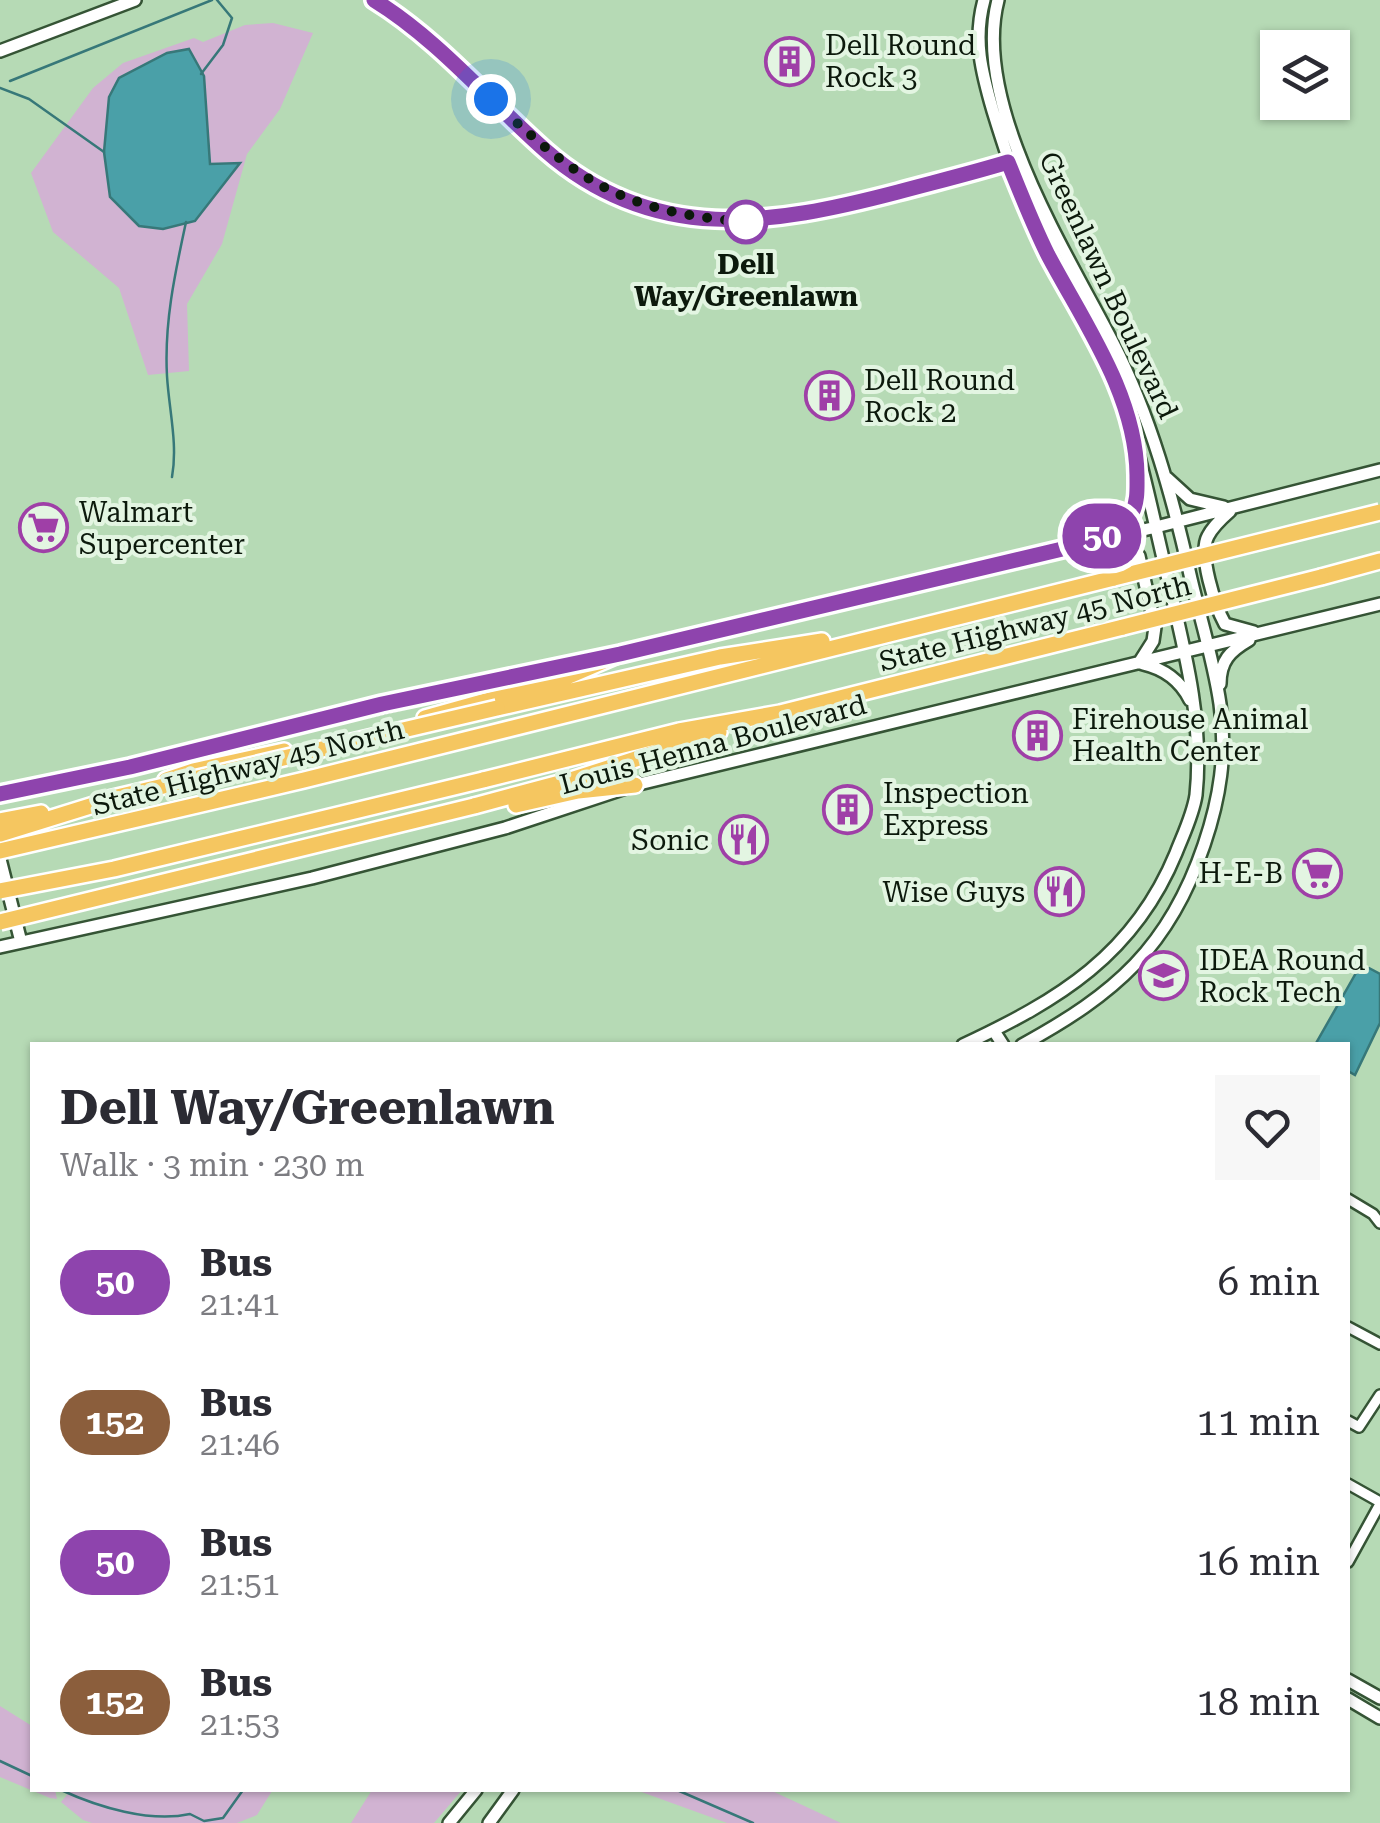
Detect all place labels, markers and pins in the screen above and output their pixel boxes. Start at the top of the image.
place label: Dell Round Rock 3 [825,29,976,94]
building icon: Dell Round Rock 3 [764,35,816,87]
marker: Dell Way/Greenlawn [725,201,767,243]
place label: Dell Way/Greenlawn [634,248,858,313]
place label: Dell Round Rock 2 [864,364,1015,429]
building icon: Dell Round Rock 2 [803,370,855,422]
place label: Walmart Supercenter [79,496,245,561]
supermarket icon: Walmart Supercenter [18,502,70,554]
place label: Firehouse Animal Health Center [1072,703,1309,768]
building icon: Firehouse Animal Health Center [1011,709,1063,761]
place label: Inspection Express [883,777,1029,842]
building icon: Inspection Express [822,783,874,835]
restaurant icon: Sonic [718,814,770,866]
place label: Sonic [631,824,709,857]
supermarket icon: H-E-B [1292,847,1344,899]
place label: H-E-B [1199,857,1283,890]
restaurant icon: Wise Guys [1034,866,1086,918]
place label: Wise Guys [882,876,1025,909]
place label: IDEA Round Rock Tech [1199,944,1366,1009]
school or university icon: IDEA Round Rock Tech [1138,950,1190,1002]

